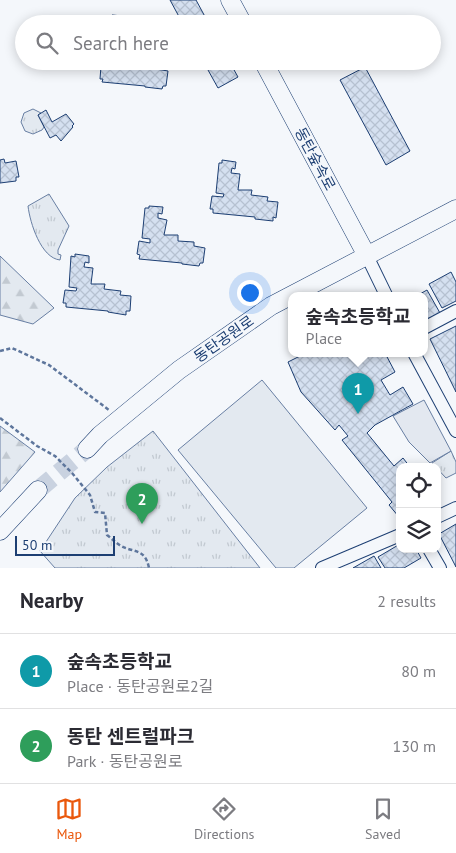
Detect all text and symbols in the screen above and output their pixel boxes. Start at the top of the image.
search box [15,15,441,70]
icon: search [33,29,61,57]
text: Search here [73,31,169,55]
street label: 동탄숲속로 [291,124,340,194]
your location [237,280,263,306]
popup [288,292,428,357]
text: 숲속초등학교 [306,304,410,328]
street label: 동탄공원로 [190,311,257,366]
text: Place [306,328,342,348]
pin: 1 [342,373,374,414]
map controls [396,463,441,553]
button: locate [396,463,441,508]
pin: 2 [126,483,158,524]
button: layers [396,508,441,553]
scale bar [15,533,115,556]
text: 50 m [22,536,52,554]
text: Nearby [20,587,83,614]
text: 2 results [377,591,436,611]
text: 숲속초등학교 [67,649,172,673]
text: 1 [31,661,41,681]
text: 80 m [401,661,436,681]
text: Place · 동탄공원로2길 [67,676,213,696]
text: 동탄 센트럴파크 [67,724,194,748]
text: 2 [31,736,41,756]
text: 130 m [393,736,436,756]
text: Park · 동탄공원로 [67,751,182,771]
tab: Map [55,795,83,843]
tab: Directions [194,795,254,843]
tab: Saved [365,795,401,843]

